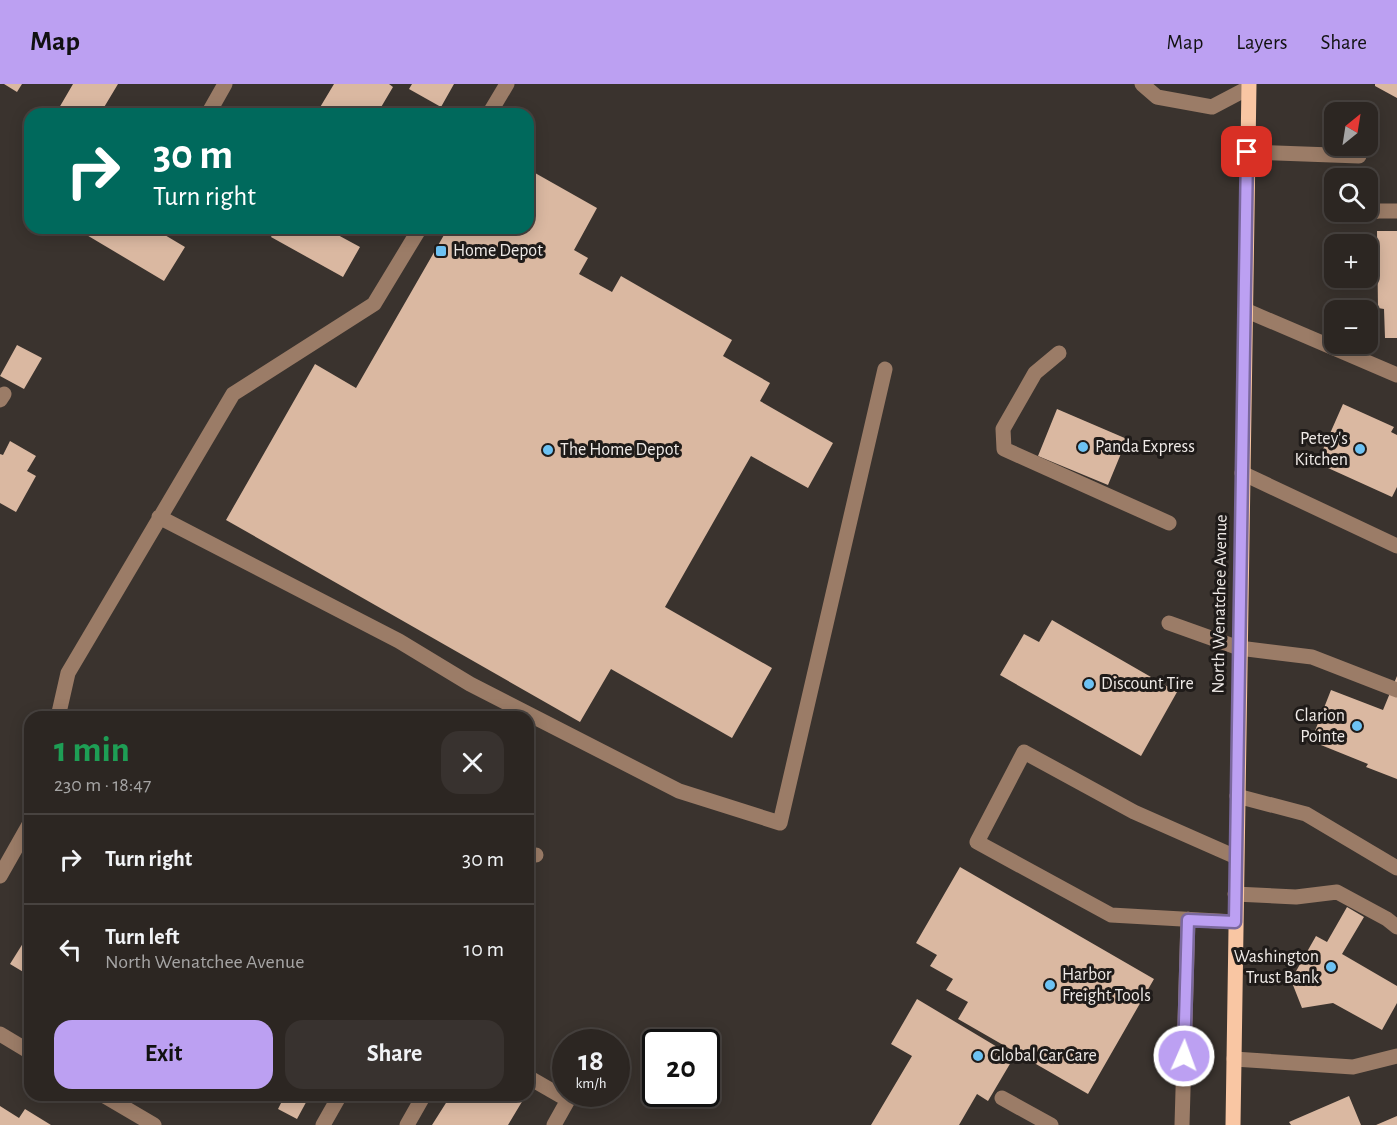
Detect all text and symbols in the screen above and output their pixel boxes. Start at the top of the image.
text: Map [30,28,80,56]
text: Map [1167,32,1203,53]
text: Layers [1236,32,1287,53]
text: Share [1320,32,1367,53]
north arrow [1324,102,1378,156]
map controls [1324,102,1378,354]
pin [1221,126,1272,177]
icon: right [54,132,132,210]
text: 30 m [153,134,233,176]
icon: arrive [1230,135,1263,168]
button: search [1324,168,1378,222]
text: Turn right [153,183,256,210]
button: + [1324,234,1378,288]
place label: Home Depot [453,242,543,260]
marker: Home Depot [434,244,448,258]
button: − [1324,300,1378,354]
place label: Petey's Kitchen [1294,430,1348,469]
place label: Panda Express [1095,438,1195,456]
marker: Panda Express [1076,440,1090,454]
place label: The Home Depot [560,441,679,459]
marker: Petey's Kitchen [1353,442,1367,456]
marker: The Home Depot [541,443,555,457]
street label: North Wenatchee Avenue [1209,514,1231,694]
place label: Discount Tire [1101,675,1194,693]
marker: Discount Tire [1082,677,1096,691]
place label: Clarion Pointe [1295,707,1345,746]
marker: Clarion Pointe [1350,719,1364,733]
button: close [441,731,504,794]
text: 1 min [54,732,130,768]
text: 230 m · 18:47 [54,775,151,795]
icon: right [54,843,87,876]
text: Turn right [105,848,192,870]
text: 30 m [462,848,504,870]
text: Turn left [105,926,179,948]
icon: left [54,933,87,966]
text: 10 m [464,938,504,960]
place label: Washington Trust Bank [1234,948,1320,987]
text: North Wenatchee Avenue [105,952,304,972]
marker: Washington Trust Bank [1324,960,1338,974]
place label: Harbor Freight Tools [1062,966,1151,1005]
marker: Harbor Freight Tools [1043,978,1057,992]
button: Exit [54,1020,273,1089]
button: Share [285,1020,504,1089]
position arrow [1152,1024,1216,1088]
speed limit sign: 20 [642,1029,720,1107]
text: 18 [578,1046,604,1076]
place label: Global Car Care [990,1047,1097,1065]
marker: Global Car Care [971,1049,985,1063]
text: km/h [576,1076,606,1091]

